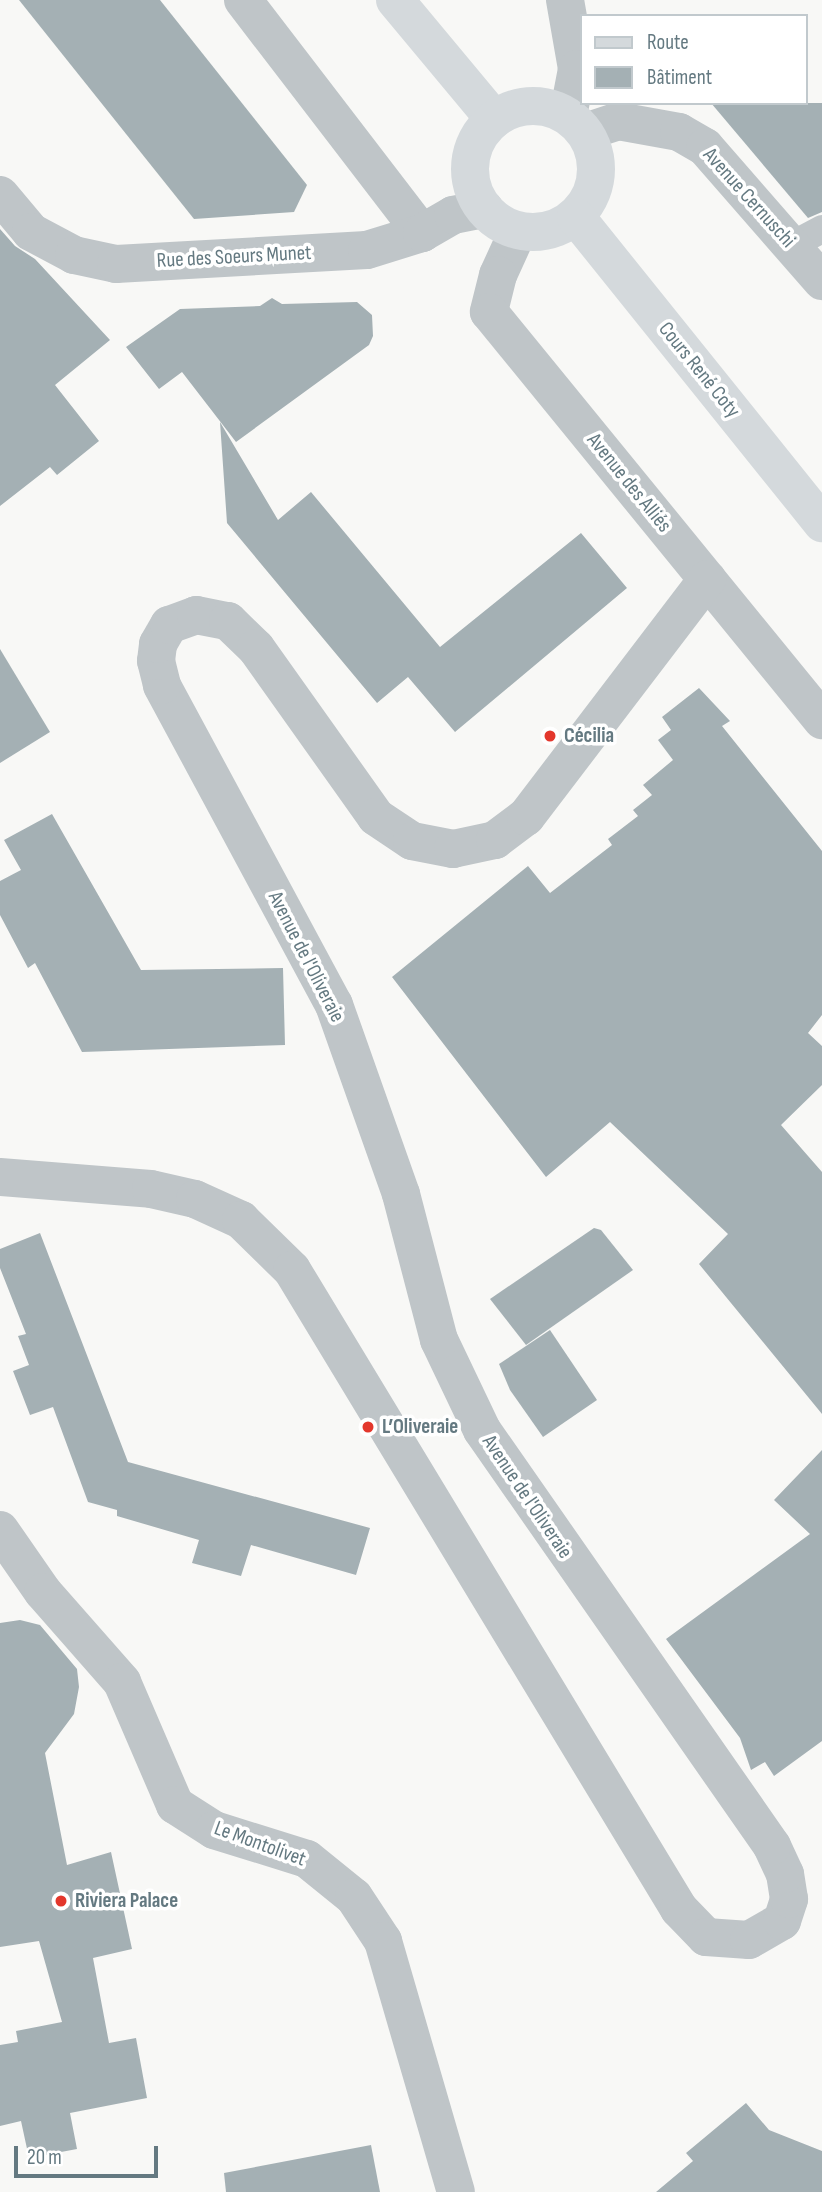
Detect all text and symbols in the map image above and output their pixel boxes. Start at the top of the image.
legend [580,14,808,105]
text: Route [647,30,689,55]
text: Bâtiment [647,65,712,90]
street label: Avenue Cernuschi [698,143,800,253]
street label: Rue des Soeurs Munet [156,240,312,274]
street label: Cours René Coty [653,317,745,423]
street label: Avenue des Alliés [581,428,677,538]
place label: Cécilia [564,723,614,749]
marker: Cécilia [542,728,558,744]
street label: Avenue de l'Oliveraie [262,887,350,1027]
place label: L’Oliveraie [382,1414,458,1440]
marker: L’Oliveraie [360,1419,376,1435]
street label: Avenue de l'Oliveraie [476,1430,578,1564]
street label: Le Montolivet [211,1816,309,1872]
place label: Riviera Palace [75,1888,178,1914]
marker: Riviera Palace [53,1893,69,1909]
scale bar [18,2132,161,2176]
text: 20 m [27,2145,62,2170]

